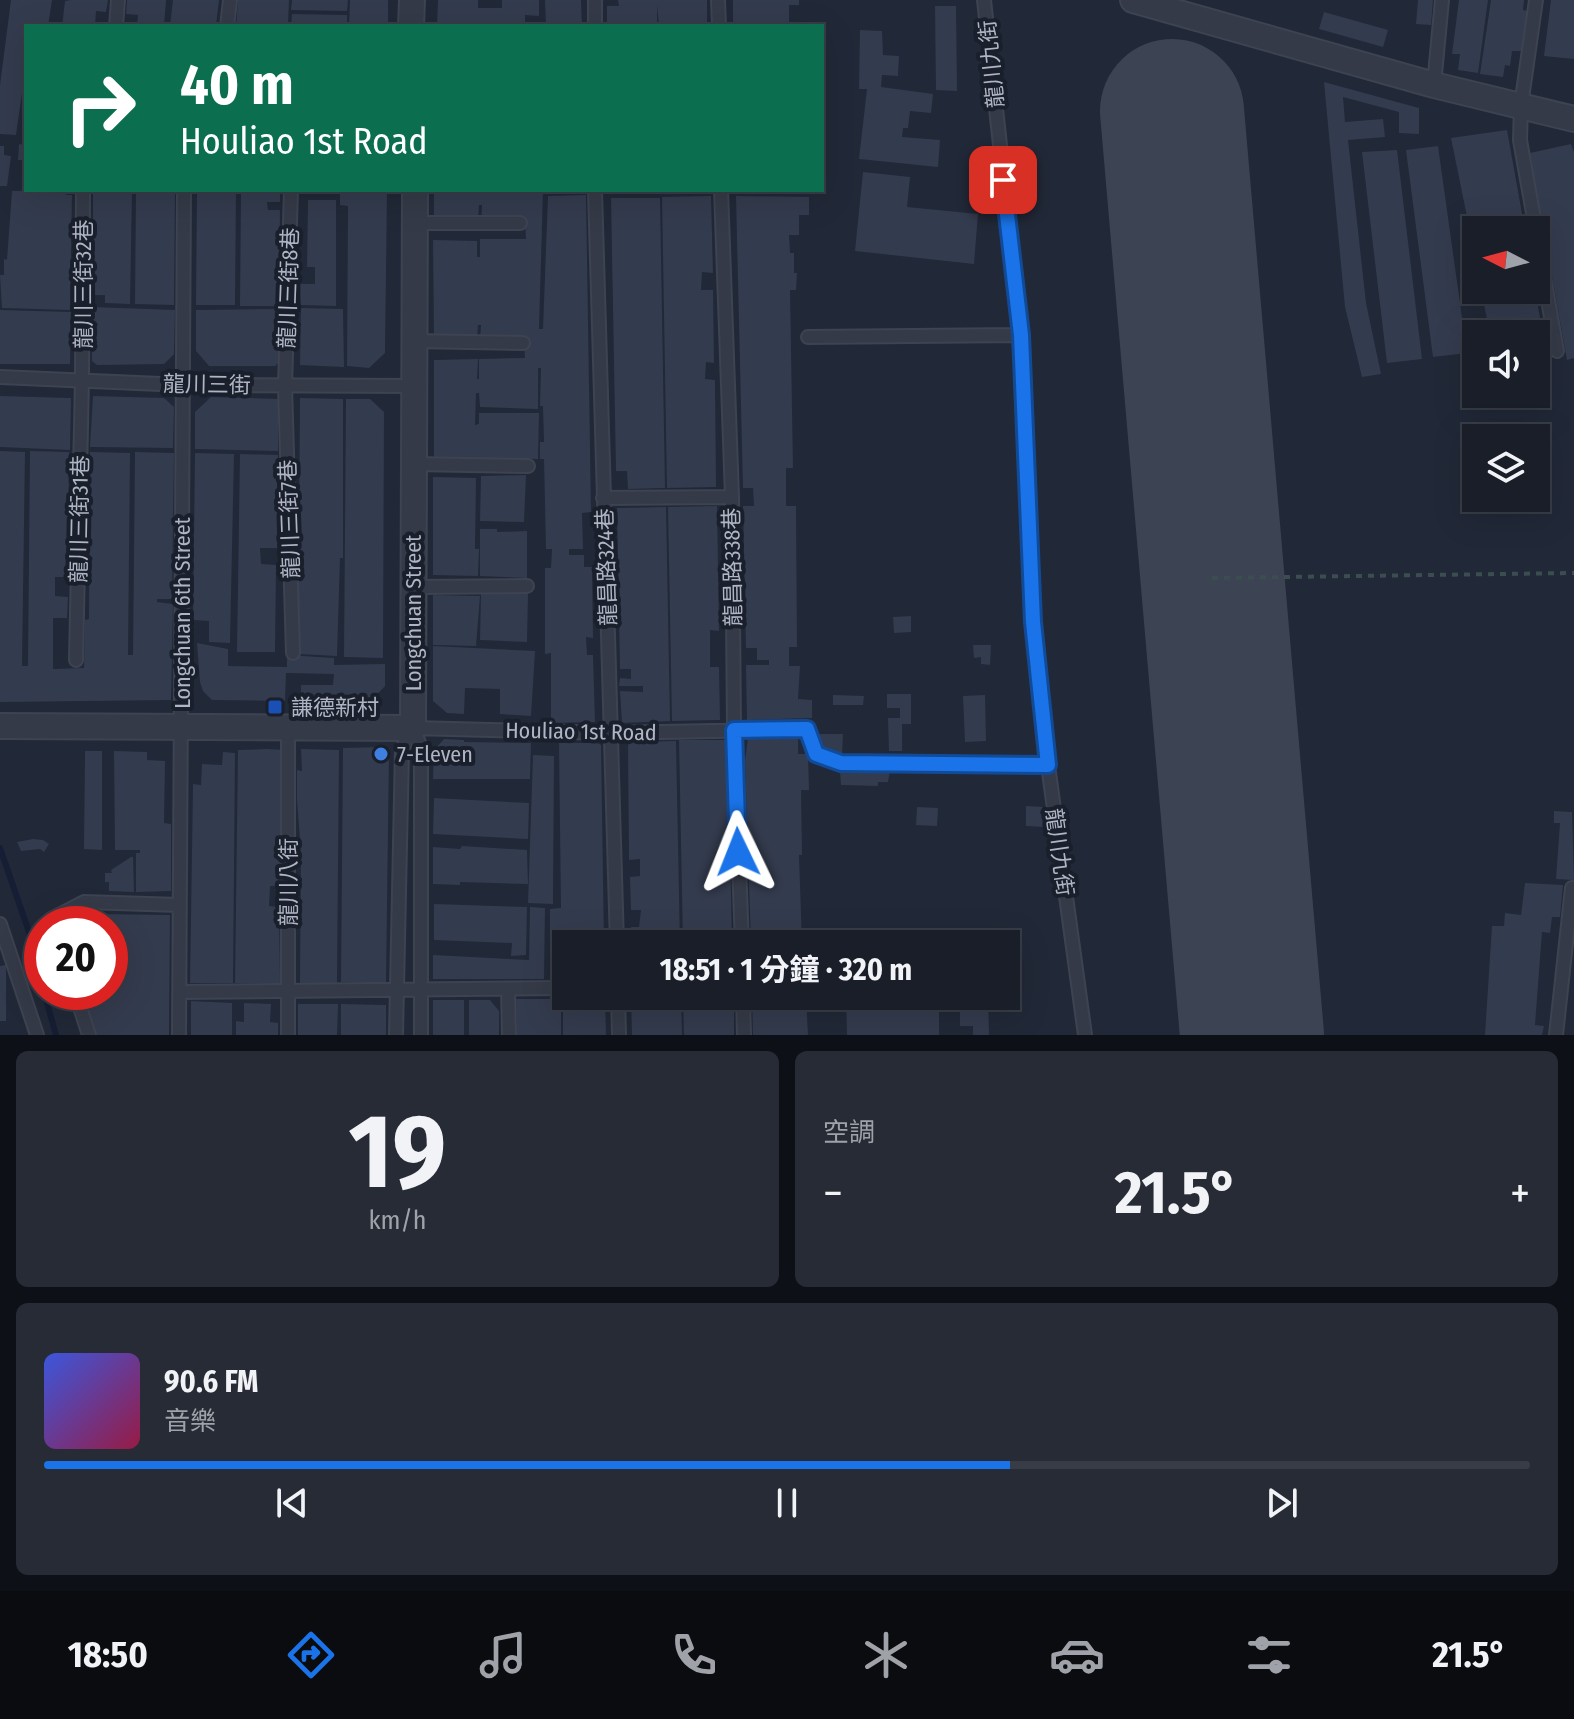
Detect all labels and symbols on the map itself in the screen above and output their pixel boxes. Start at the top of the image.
street label: 龍川九街 [973,19,1010,109]
pin [969,146,1037,214]
north arrow [1462,216,1550,304]
street label: 龍川三街32巷 [70,219,97,349]
street label: 龍川三街8巷 [273,227,304,349]
street label: 龍川三街 [163,370,251,399]
street label: 龍川三街31巷 [65,455,94,583]
street label: 龍川三街7巷 [274,459,305,579]
street label: 龍昌路338巷 [718,507,747,627]
street label: 龍昌路324巷 [591,508,622,626]
street label: Longchuan 6th Street [169,516,196,709]
street label: Longchuan Street [400,534,427,691]
place label: 謙德新村 [291,694,379,721]
marker: 謙德新村 [266,698,284,716]
street label: Houliao 1st Road [505,717,657,746]
place label: 7-Eleven [397,741,473,768]
marker: 7-Eleven [372,745,390,763]
street label: 龍川九街 [1040,807,1079,898]
position arrow [696,810,780,894]
street label: 龍川八街 [275,838,302,926]
speed limit sign: 20 [24,906,128,1010]

